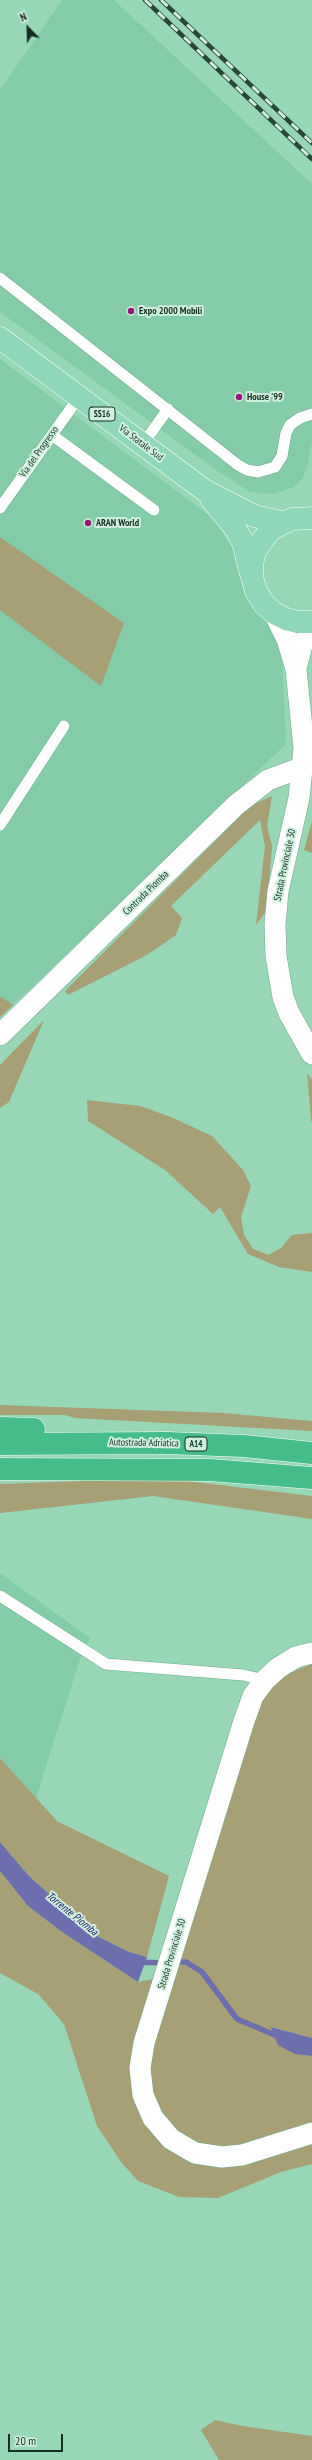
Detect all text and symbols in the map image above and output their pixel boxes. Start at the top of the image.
north arrow [8,8,48,48]
text: N [18,9,29,25]
place label: Expo 2000 Mobili [139,305,202,317]
marker: Expo 2000 Mobili [126,306,136,316]
place label: House '99 [247,391,283,403]
marker: House '99 [234,392,244,402]
road number: SS16 [89,407,115,421]
street label: Via Statale Sud [117,422,165,464]
street label: Via del Progresso [17,424,61,480]
place label: ARAN World [96,517,139,529]
marker: ARAN World [83,518,93,528]
street label: Strada Provinciale 30 [272,828,298,902]
street label: Contrada Piomba [121,868,171,918]
street label: Autostrada Adriatica [109,1436,179,1450]
road number: A14 [185,1437,207,1451]
water label: Torrente Piomba [44,1889,100,1939]
street label: Strada Provinciale 30 [156,1917,188,1991]
scale bar [10,2426,65,2452]
text: 20 m [15,2433,36,2448]

